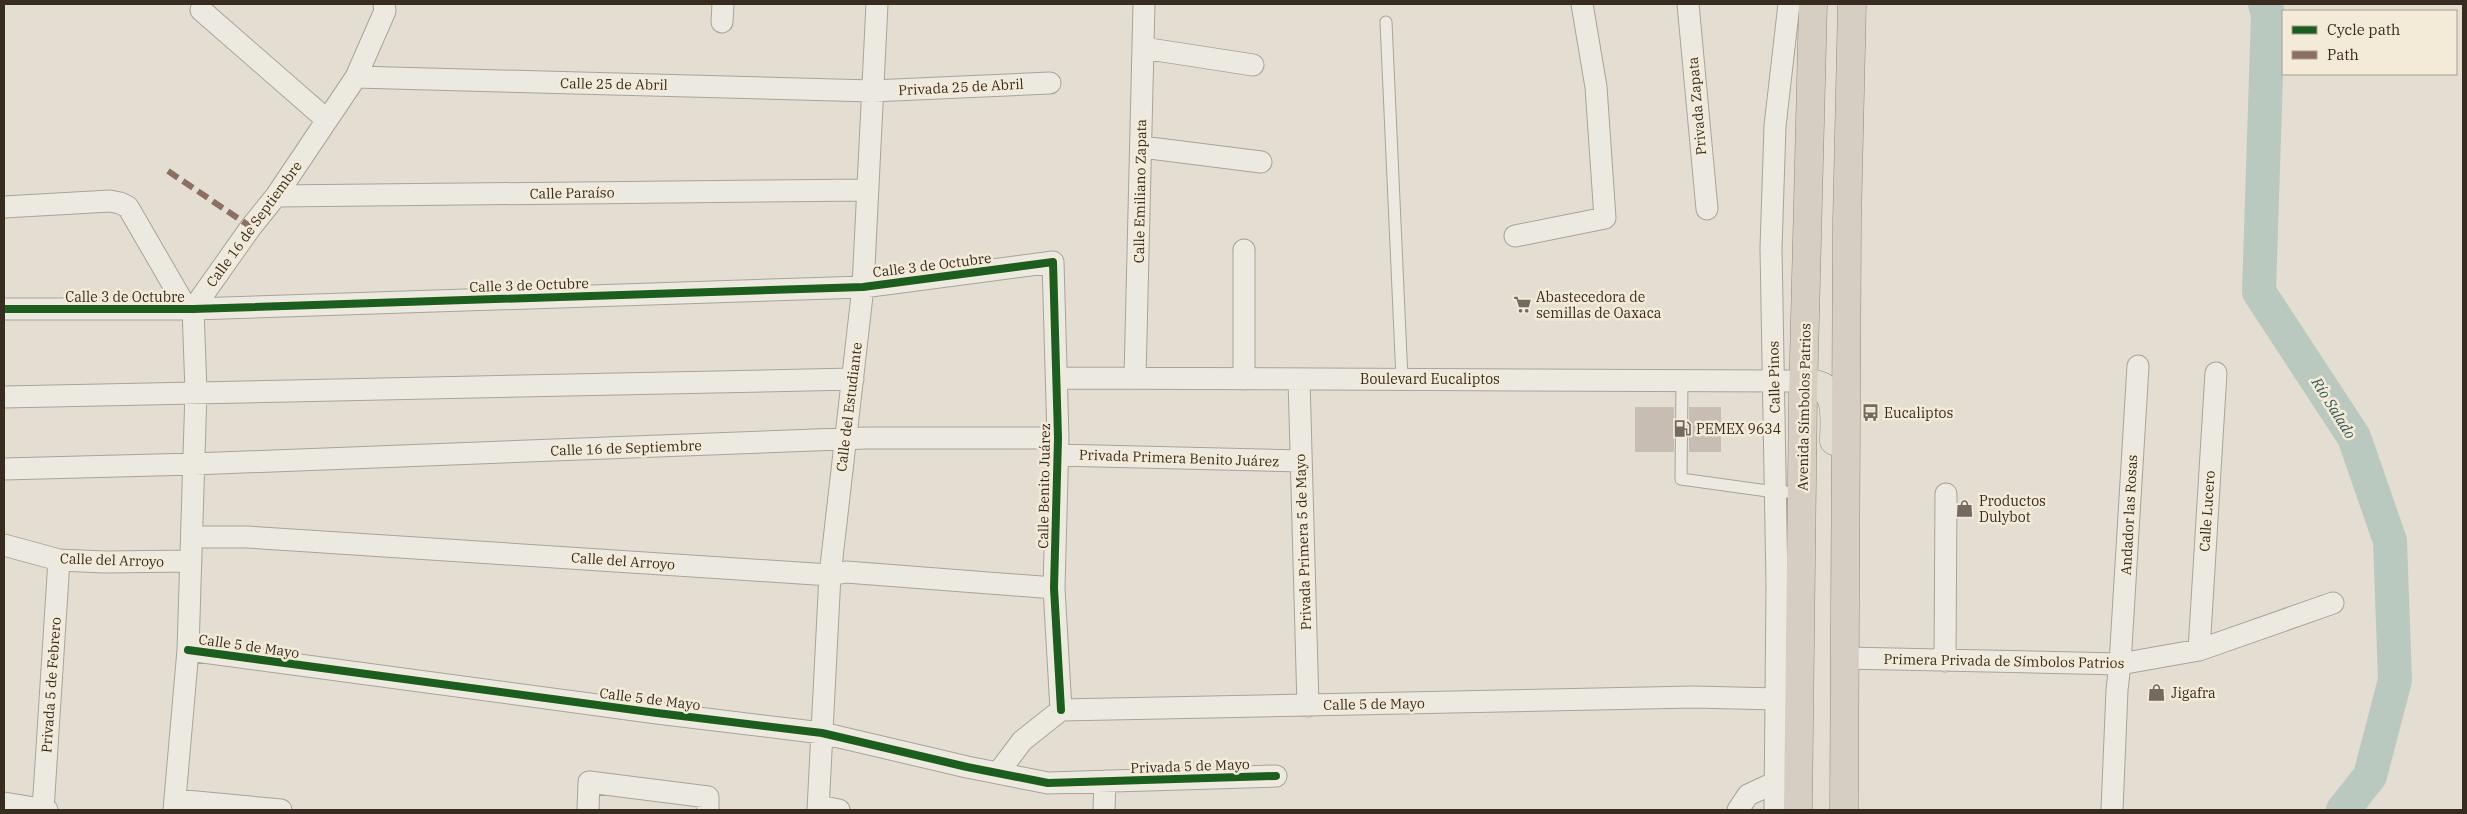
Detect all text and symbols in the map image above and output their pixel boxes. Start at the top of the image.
legend [2282,10,2457,75]
text: Cycle path [2327,20,2400,39]
text: Path [2327,45,2359,64]
street label: Privada Zapata [1684,56,1710,156]
street label: Calle 25 de Abril [560,74,668,94]
street label: Privada 25 de Abril [898,75,1024,99]
street label: Calle Emiliano Zapata [1130,118,1150,263]
street label: Calle 16 de Septiembre [202,157,306,291]
street label: Calle Paraíso [529,183,615,203]
street label: Calle 3 de Octubre [872,249,992,281]
street label: Calle 3 de Octubre [469,274,589,296]
street label: Calle 3 de Octubre [65,288,185,306]
place label: Abastecedora de semillas de Oaxaca [1536,288,1662,322]
supermarket icon: Abastecedora de semillas de Oaxaca [1512,295,1532,315]
street label: Avenida Símbolos Patrios [1794,323,1814,491]
street label: Calle Pinos [1764,340,1784,413]
street label: Calle del Estudiante [832,341,866,473]
street label: Boulevard Eucaliptos [1360,370,1500,388]
water label: Río Salado [2307,373,2360,442]
bus stop icon: Eucaliptos [1860,403,1880,423]
place label: Eucaliptos [1884,404,1953,422]
fuel station icon: PEMEX 9634 [1672,419,1692,439]
place label: PEMEX 9634 [1696,420,1781,438]
street label: Calle Benito Juárez [1034,423,1054,549]
street label: Calle 16 de Septiembre [550,436,702,460]
street label: Privada Primera Benito Juárez [1079,446,1279,470]
street label: Privada Primera 5 de Mayo [1291,453,1315,631]
street label: Andador las Rosas [2117,454,2141,576]
street label: Calle Lucero [2195,470,2219,552]
place label: Productos Dulybot [1979,492,2046,526]
shop icon: Productos Dulybot [1955,499,1975,519]
street label: Calle del Arroyo [570,548,676,574]
street label: Calle del Arroyo [60,549,165,571]
street label: Privada 5 de Febrero [37,616,65,754]
street label: Calle 5 de Mayo [197,630,301,662]
street label: Primera Privada de Símbolos Patrios [1883,650,2125,672]
shop icon: Jigafra [2147,683,2167,703]
street label: Calle 5 de Mayo [598,684,702,714]
place label: Jigafra [2171,684,2216,702]
street label: Calle 5 de Mayo [1323,694,1425,714]
street label: Privada 5 de Mayo [1130,755,1250,777]

